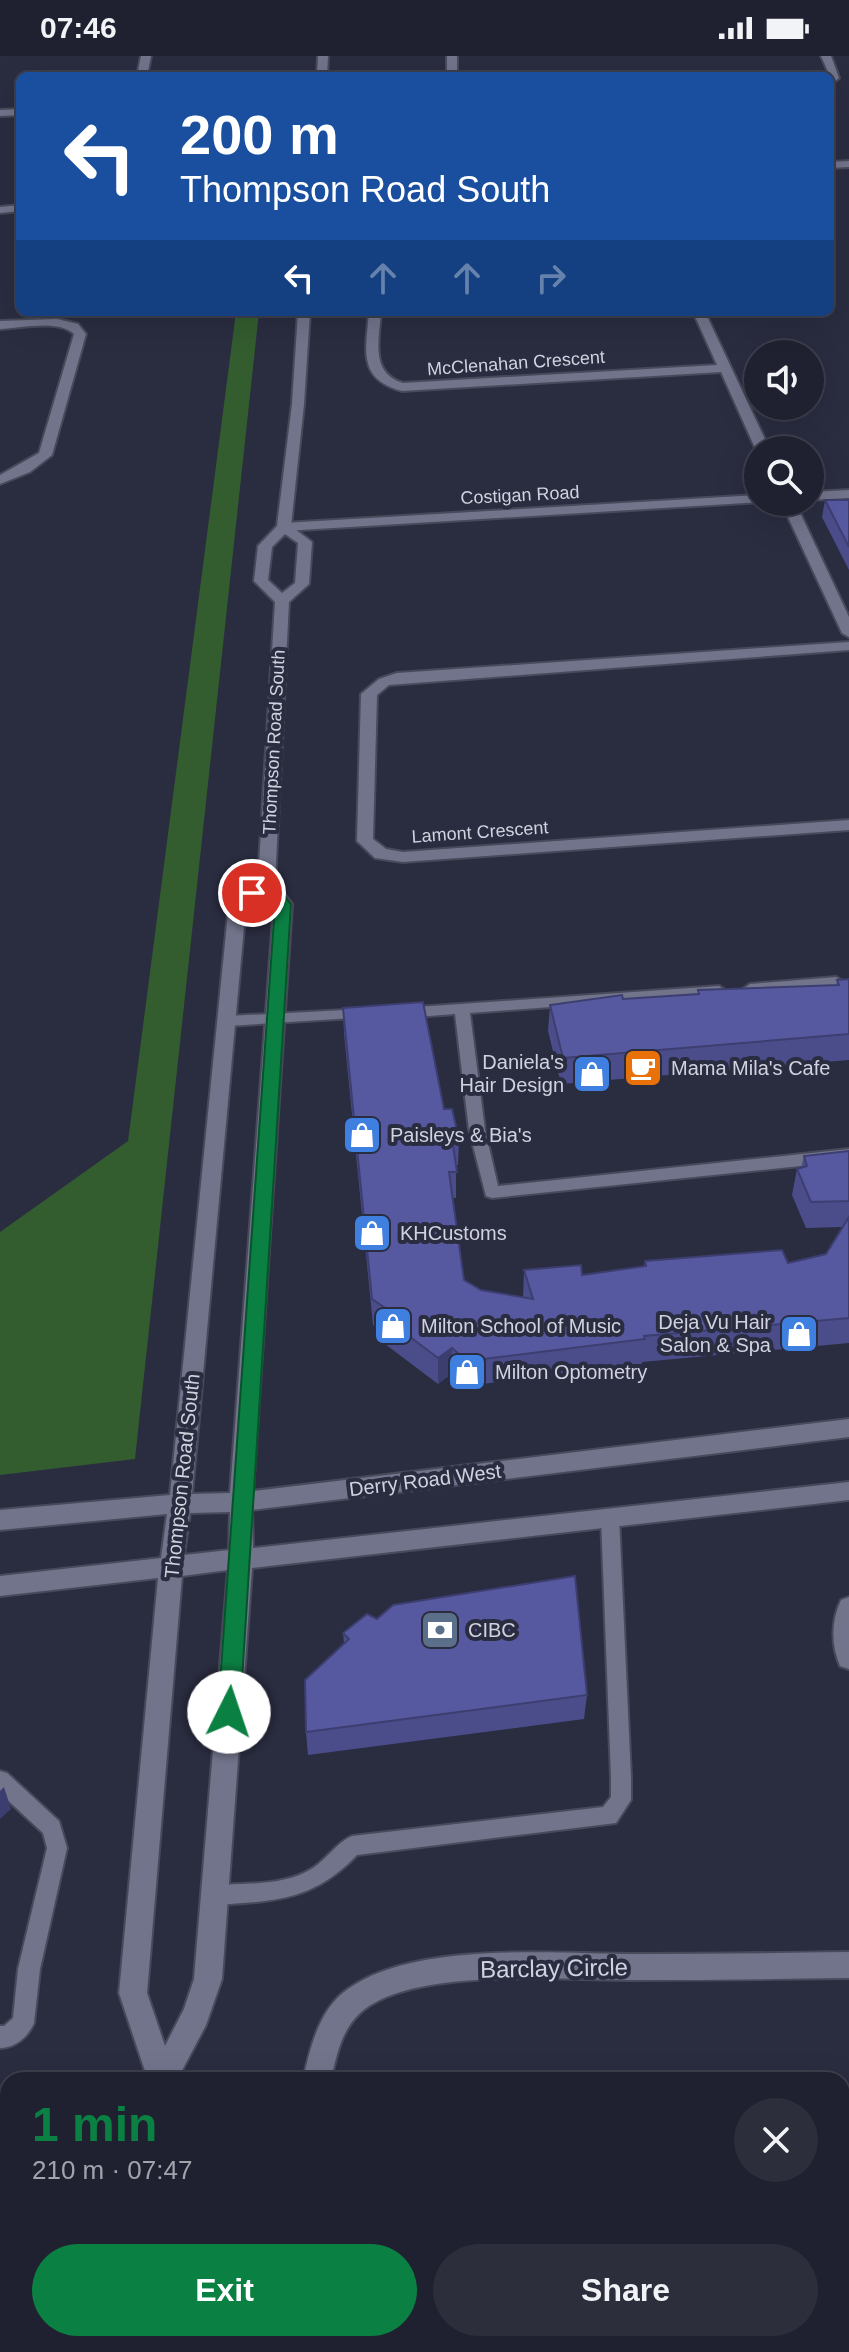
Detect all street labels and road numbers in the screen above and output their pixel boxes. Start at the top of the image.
street label: McClenahan Crescent [426,347,606,379]
street label: Costigan Road [460,482,580,508]
street label: Thompson Road South [259,649,289,835]
street label: Lamont Crescent [411,817,549,847]
street label: Thompson Road South [160,1373,204,1579]
street label: Derry Road West [348,1460,503,1500]
street label: Barclay Circle [480,1953,628,1983]

